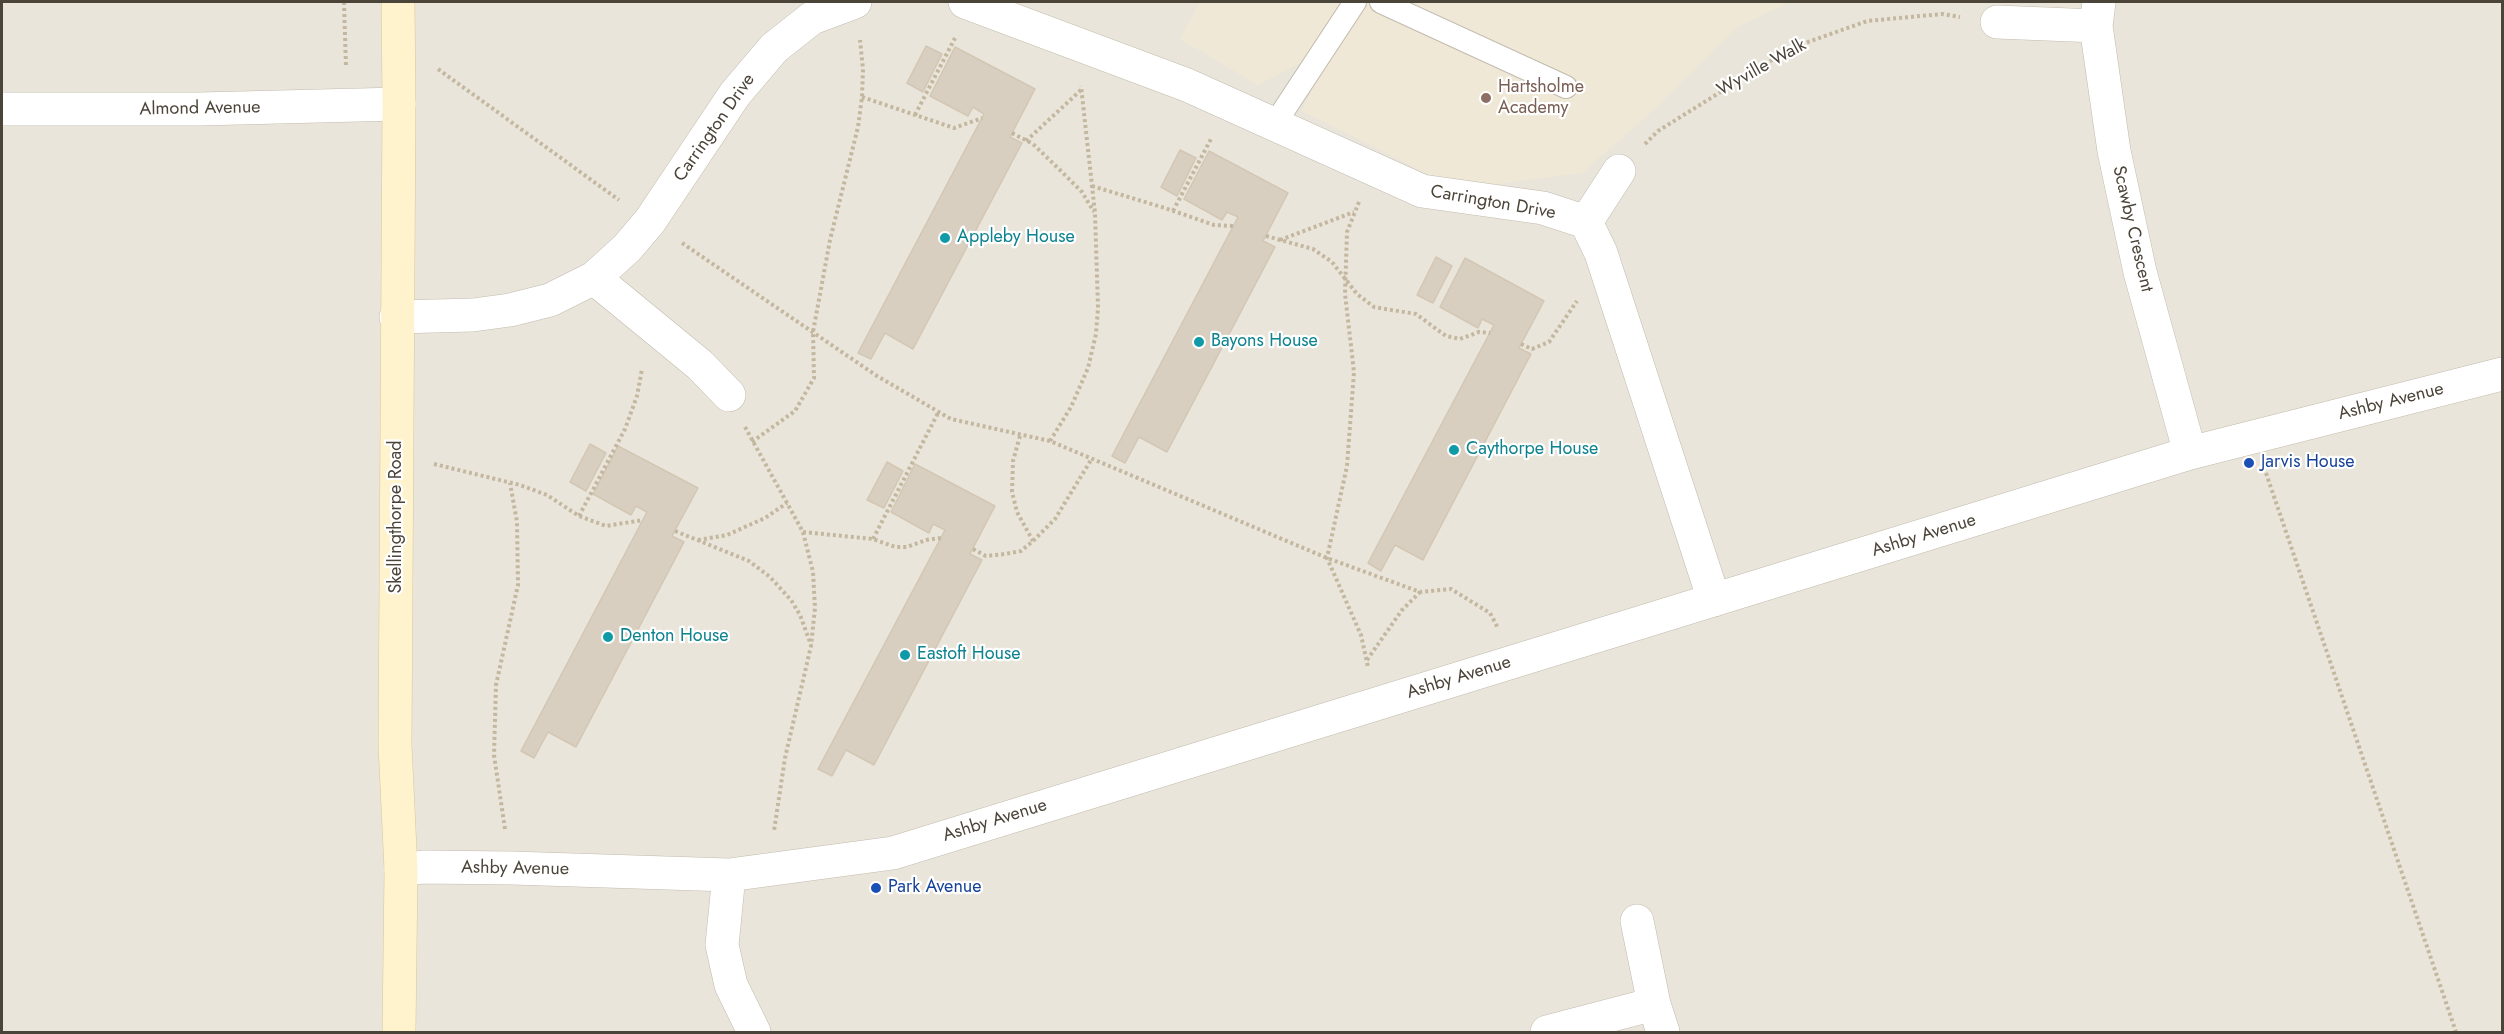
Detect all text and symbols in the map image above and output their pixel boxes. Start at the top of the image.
street label: Wyville Walk [1714,35,1810,101]
street label: Carrington Drive [670,70,760,186]
place label: Hartsholme Academy [1498,77,1584,119]
marker: Hartsholme Academy [1479,91,1493,105]
street label: Almond Avenue [139,97,261,121]
street label: Scawby Crescent [2107,164,2157,294]
street label: Carrington Drive [1429,181,1557,225]
place label: Appleby House [957,227,1075,249]
marker: Appleby House [938,231,952,245]
place label: Bayons House [1211,331,1318,353]
marker: Bayons House [1192,335,1206,349]
street label: Ashby Avenue [2336,378,2446,426]
place label: Caythorpe House [1466,439,1598,461]
street label: Skellingthorpe Road [386,441,408,593]
marker: Caythorpe House [1447,443,1461,457]
place label: Jarvis House [2261,452,2355,474]
marker: Jarvis House [2242,456,2256,470]
street label: Ashby Avenue [1869,510,1979,562]
place label: Denton House [620,626,729,648]
marker: Denton House [601,630,615,644]
place label: Eastoft House [917,644,1020,666]
marker: Eastoft House [898,648,912,662]
street label: Ashby Avenue [1404,652,1514,704]
street label: Ashby Avenue [940,795,1050,847]
street label: Ashby Avenue [461,857,569,881]
place label: Park Avenue [888,877,982,899]
marker: Park Avenue [869,881,883,895]

